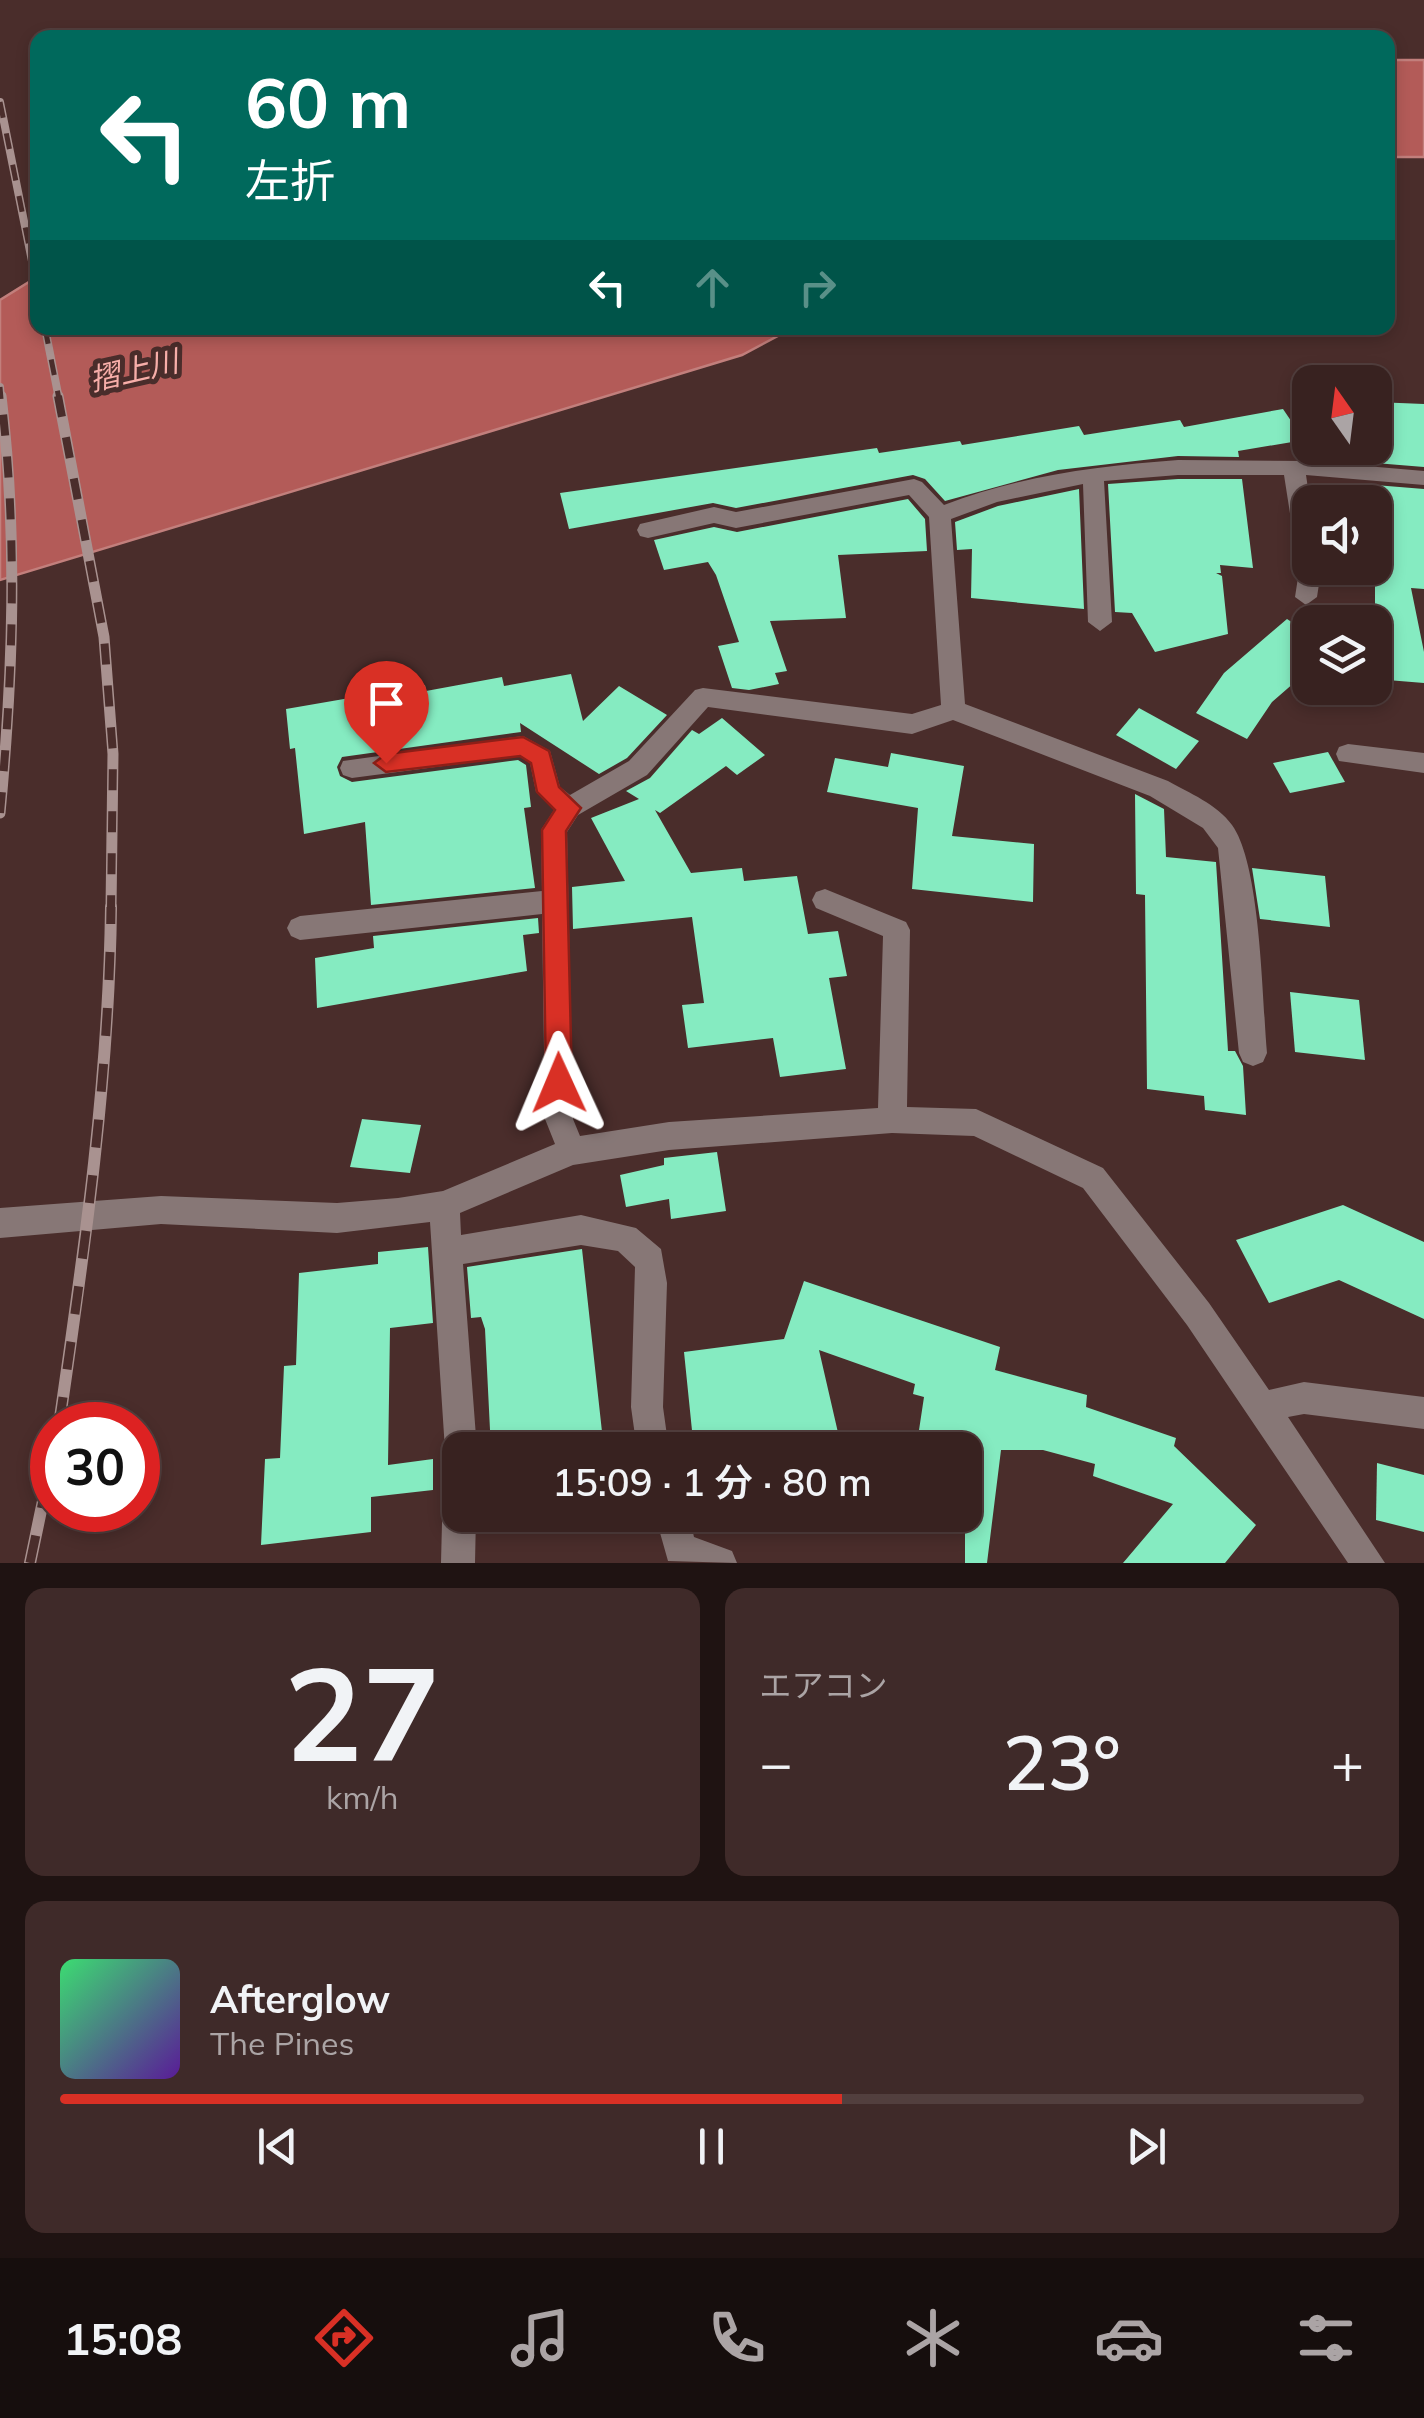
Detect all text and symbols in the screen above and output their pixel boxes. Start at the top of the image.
text: 60 m [245,58,411,146]
icon: left [80,70,210,200]
text: 左折 [245,152,335,208]
icon: left [580,260,635,315]
icon: ahead [685,260,740,315]
icon: right [790,260,845,315]
water label: 摺上川 [86,341,185,399]
north arrow [1292,365,1392,465]
map controls [1292,365,1392,705]
button: sound [1292,485,1392,585]
button: layers [1292,605,1392,705]
pin [344,661,429,764]
icon: arrive [359,676,414,731]
position arrow [507,1031,611,1135]
speed limit sign: 30 [30,1402,160,1532]
text: 15:09 · 1 分 · 80 m [552,1458,872,1506]
text: 27 [284,1630,440,1794]
text: エアコン [760,1665,888,1705]
text: 23° [1003,1715,1121,1809]
text: − [760,1728,793,1797]
text: + [1331,1728,1364,1797]
text: km/h [326,1777,398,1817]
text: Afterglow [210,1975,390,2023]
text: The Pines [210,2023,354,2063]
icon: previous [250,2119,305,2174]
icon: pause [684,2119,739,2174]
icon: next [1119,2119,1174,2174]
icon: directions [309,2303,379,2373]
icon: music [505,2303,575,2373]
icon: phone [702,2303,772,2373]
icon: climate [898,2303,968,2373]
icon: car [1094,2303,1164,2373]
icon: filters [1291,2303,1361,2373]
text: 15:08 [63,2310,182,2366]

